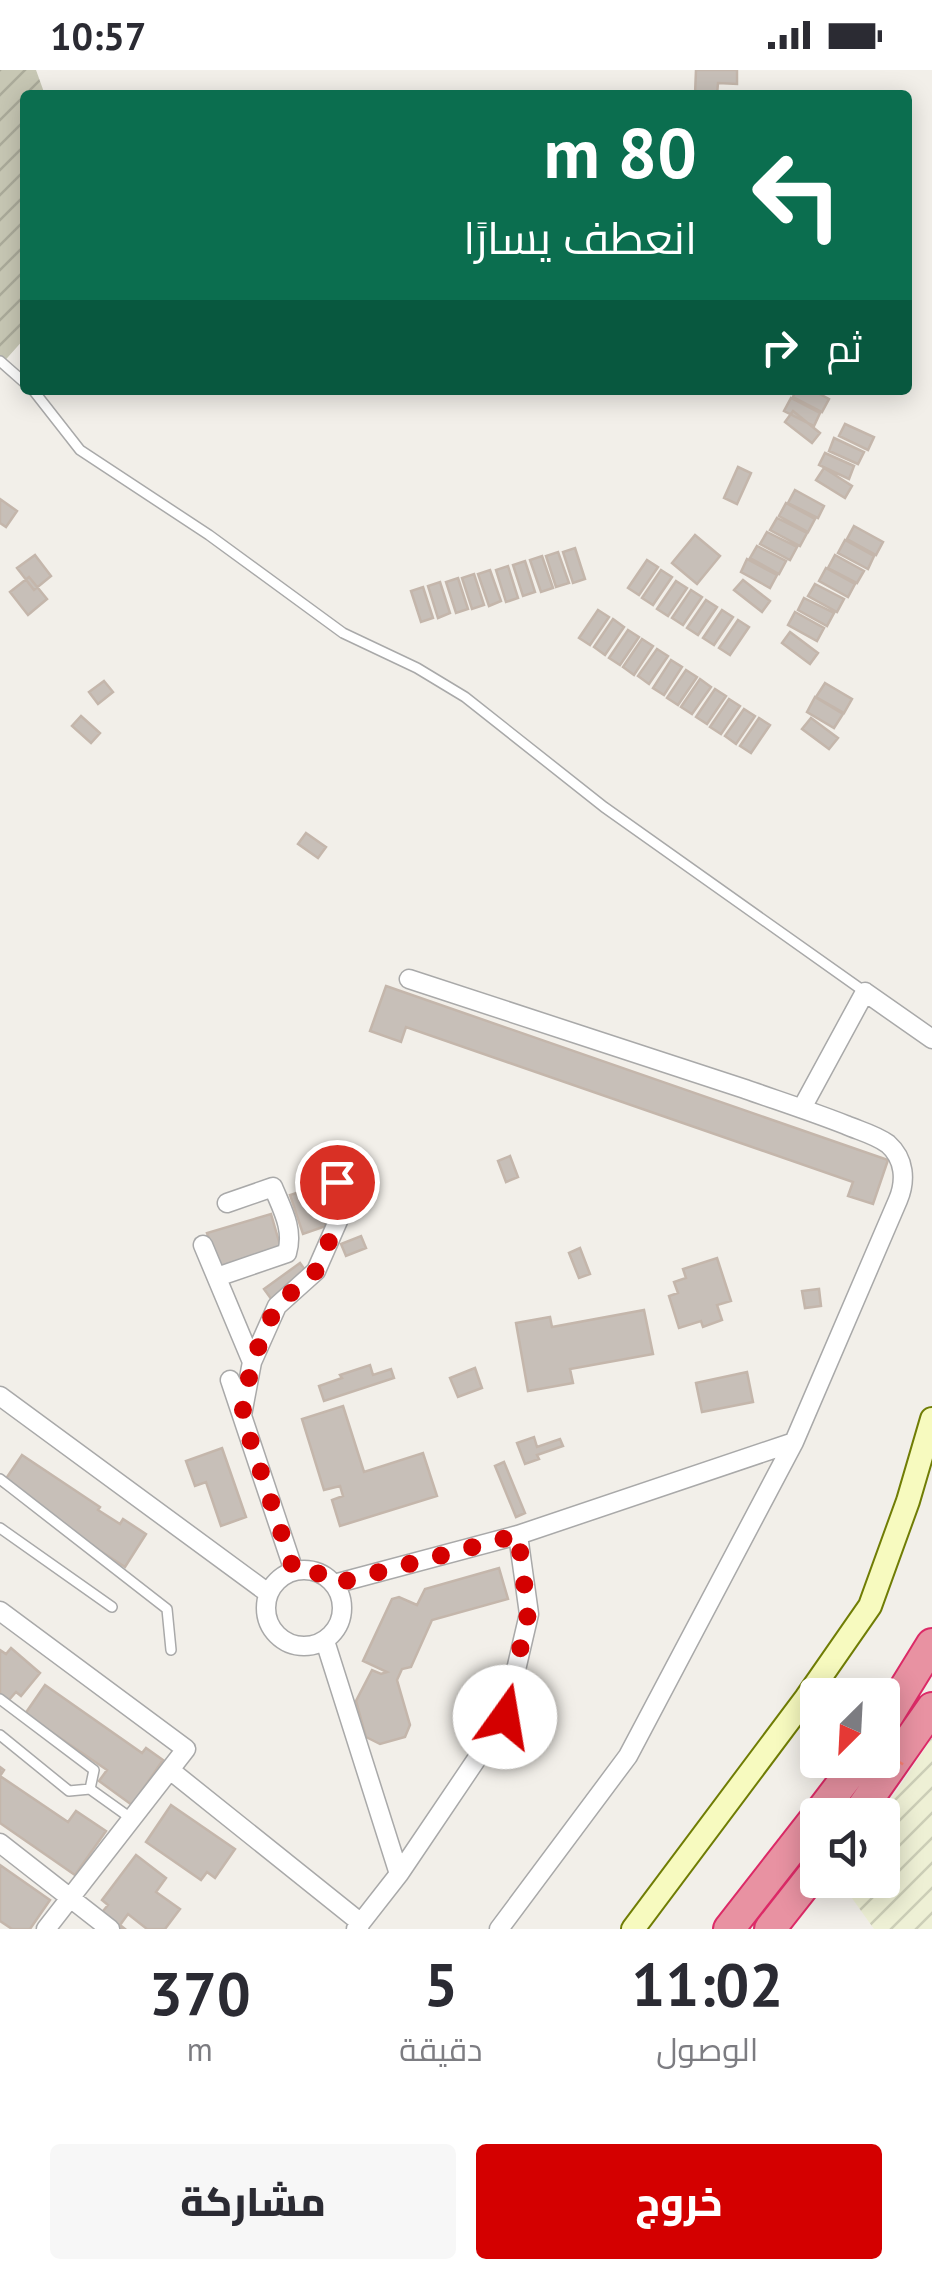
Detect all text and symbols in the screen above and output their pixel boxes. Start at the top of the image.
text: 10:57 [50,11,146,60]
text: 80 m [544,107,697,197]
icon: left [732,130,862,260]
text: انعطف يسارًا [463,208,697,266]
icon: right [752,320,807,375]
text: ثم [827,323,862,372]
pin [295,1140,380,1225]
icon: arrive [310,1155,365,1210]
position arrow [453,1665,557,1769]
north arrow [800,1678,900,1778]
map controls [800,1678,900,1898]
button: sound [800,1798,900,1898]
text: 5 [424,1945,458,2023]
text: 11:02 [631,1945,783,2023]
text: 370 [149,1954,251,2032]
text: m [187,2028,213,2070]
text: دقيقة [399,2028,483,2070]
text: الوصول [656,2028,758,2070]
button: مشاركة [50,2144,456,2259]
button: خروج [476,2144,882,2259]

